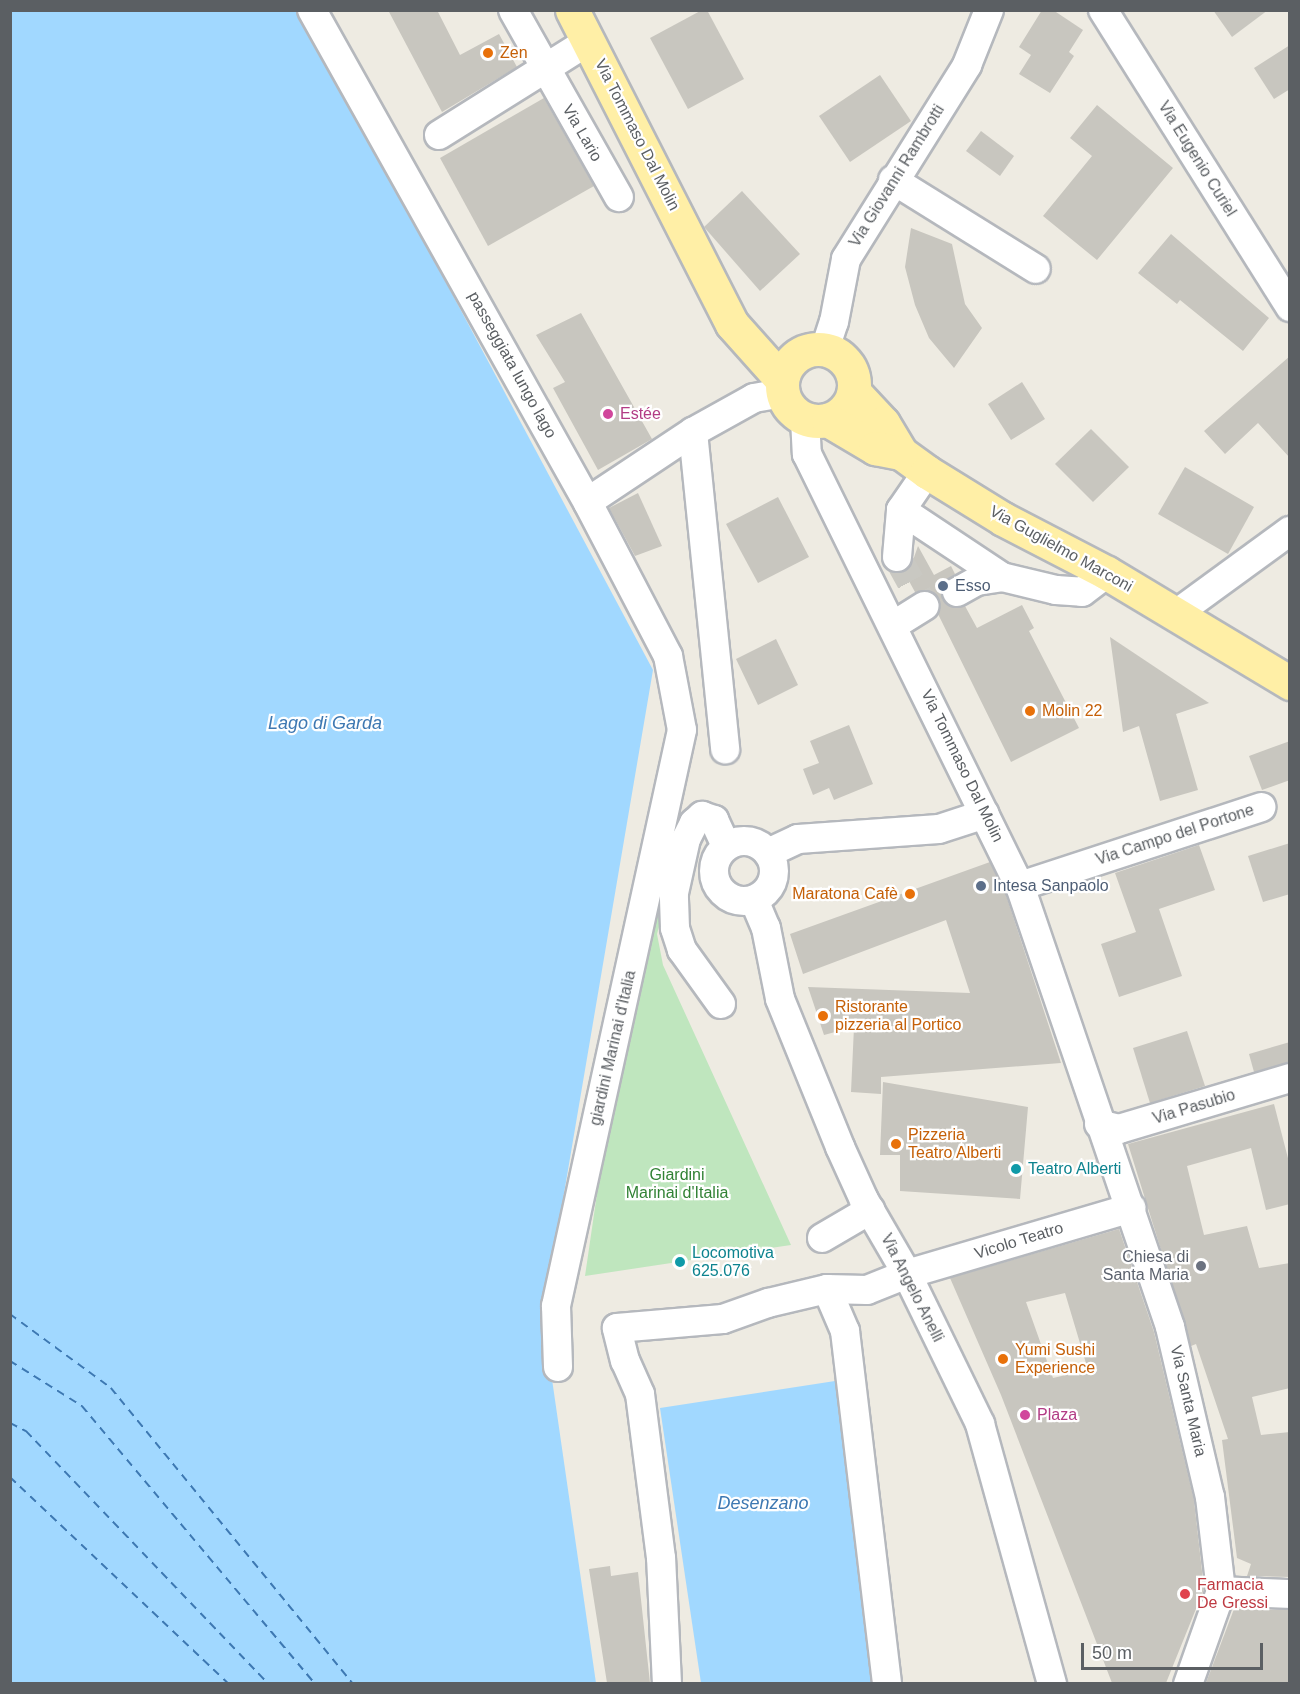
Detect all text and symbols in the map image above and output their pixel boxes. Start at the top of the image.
place label: Zen [500,43,528,63]
marker: Zen [481,46,495,60]
street label: Via Tommaso Dal Molin [590,56,684,214]
street label: Via Eugenio Curiel [1154,98,1240,220]
street label: Via Lario [558,101,606,165]
street label: Via Giovanni Rambrotti [845,101,949,251]
street label: passeggiata lungo lago [464,288,560,442]
place label: Estée [620,404,661,424]
marker: Estée [601,407,615,421]
street label: Via Guglielmo Marconi [986,502,1136,596]
place label: Esso [955,576,991,596]
marker: Esso [936,579,950,593]
street label: Via Tommaso Dal Molin [917,686,1007,846]
place label: Molin 22 [1042,701,1102,721]
marker: Molin 22 [1023,704,1037,718]
water label: Lago di Garda [268,712,382,734]
street label: Via Campo del Portone [1094,800,1256,870]
place label: Intesa Sanpaolo [993,876,1109,896]
marker: Intesa Sanpaolo [974,879,988,893]
place label: Maratona Cafè [792,884,898,904]
marker: Maratona Cafè [903,887,917,901]
street label: giardini Marinai d'Italia [586,969,640,1127]
place label: Ristorante pizzeria al Portico [835,997,961,1035]
marker: Ristorante pizzeria al Portico [816,1009,830,1023]
street label: Via Pasubio [1151,1085,1237,1129]
place label: Pizzeria Teatro Alberti [908,1125,1002,1163]
marker: Pizzeria Teatro Alberti [889,1137,903,1151]
place label: Teatro Alberti [1028,1159,1122,1179]
marker: Teatro Alberti [1009,1162,1023,1176]
park label: Giardini Marinai d'Italia [626,1165,728,1203]
street label: Vicolo Teatro [972,1218,1066,1264]
street label: Via Angelo Anelli [876,1230,948,1346]
place label: Locomotiva 625.076 [692,1243,774,1281]
place label: Chiesa di Santa Maria [1103,1247,1189,1285]
marker: Locomotiva 625.076 [673,1255,687,1269]
marker: Chiesa di Santa Maria [1194,1259,1208,1273]
place label: Yumi Sushi Experience [1015,1340,1095,1378]
street label: Via Santa Maria [1166,1344,1210,1458]
marker: Yumi Sushi Experience [996,1352,1010,1366]
place label: Plaza [1037,1405,1077,1425]
marker: Plaza [1018,1408,1032,1422]
water label: Desenzano [717,1492,809,1514]
place label: Farmacia De Gressi [1197,1575,1268,1613]
marker: Farmacia De Gressi [1178,1587,1192,1601]
scale bar [1084,1631,1266,1669]
text: 50 m [1092,1643,1132,1663]

